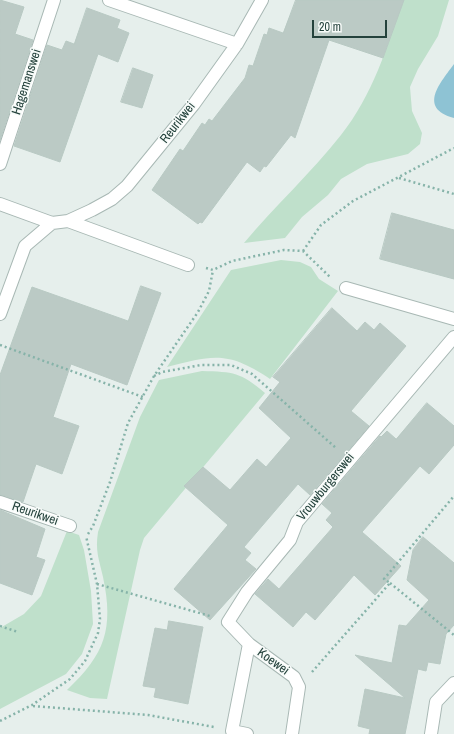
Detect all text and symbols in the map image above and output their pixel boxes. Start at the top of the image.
scale bar [314,12,389,38]
text: 20 m [319,19,341,35]
street label: Hagemanswei [9,47,45,117]
street label: Reurikwei [157,99,199,147]
street label: Vrouwburgerswei [294,450,358,524]
street label: Reurikwei [10,499,60,529]
street label: Koewei [254,645,292,679]

